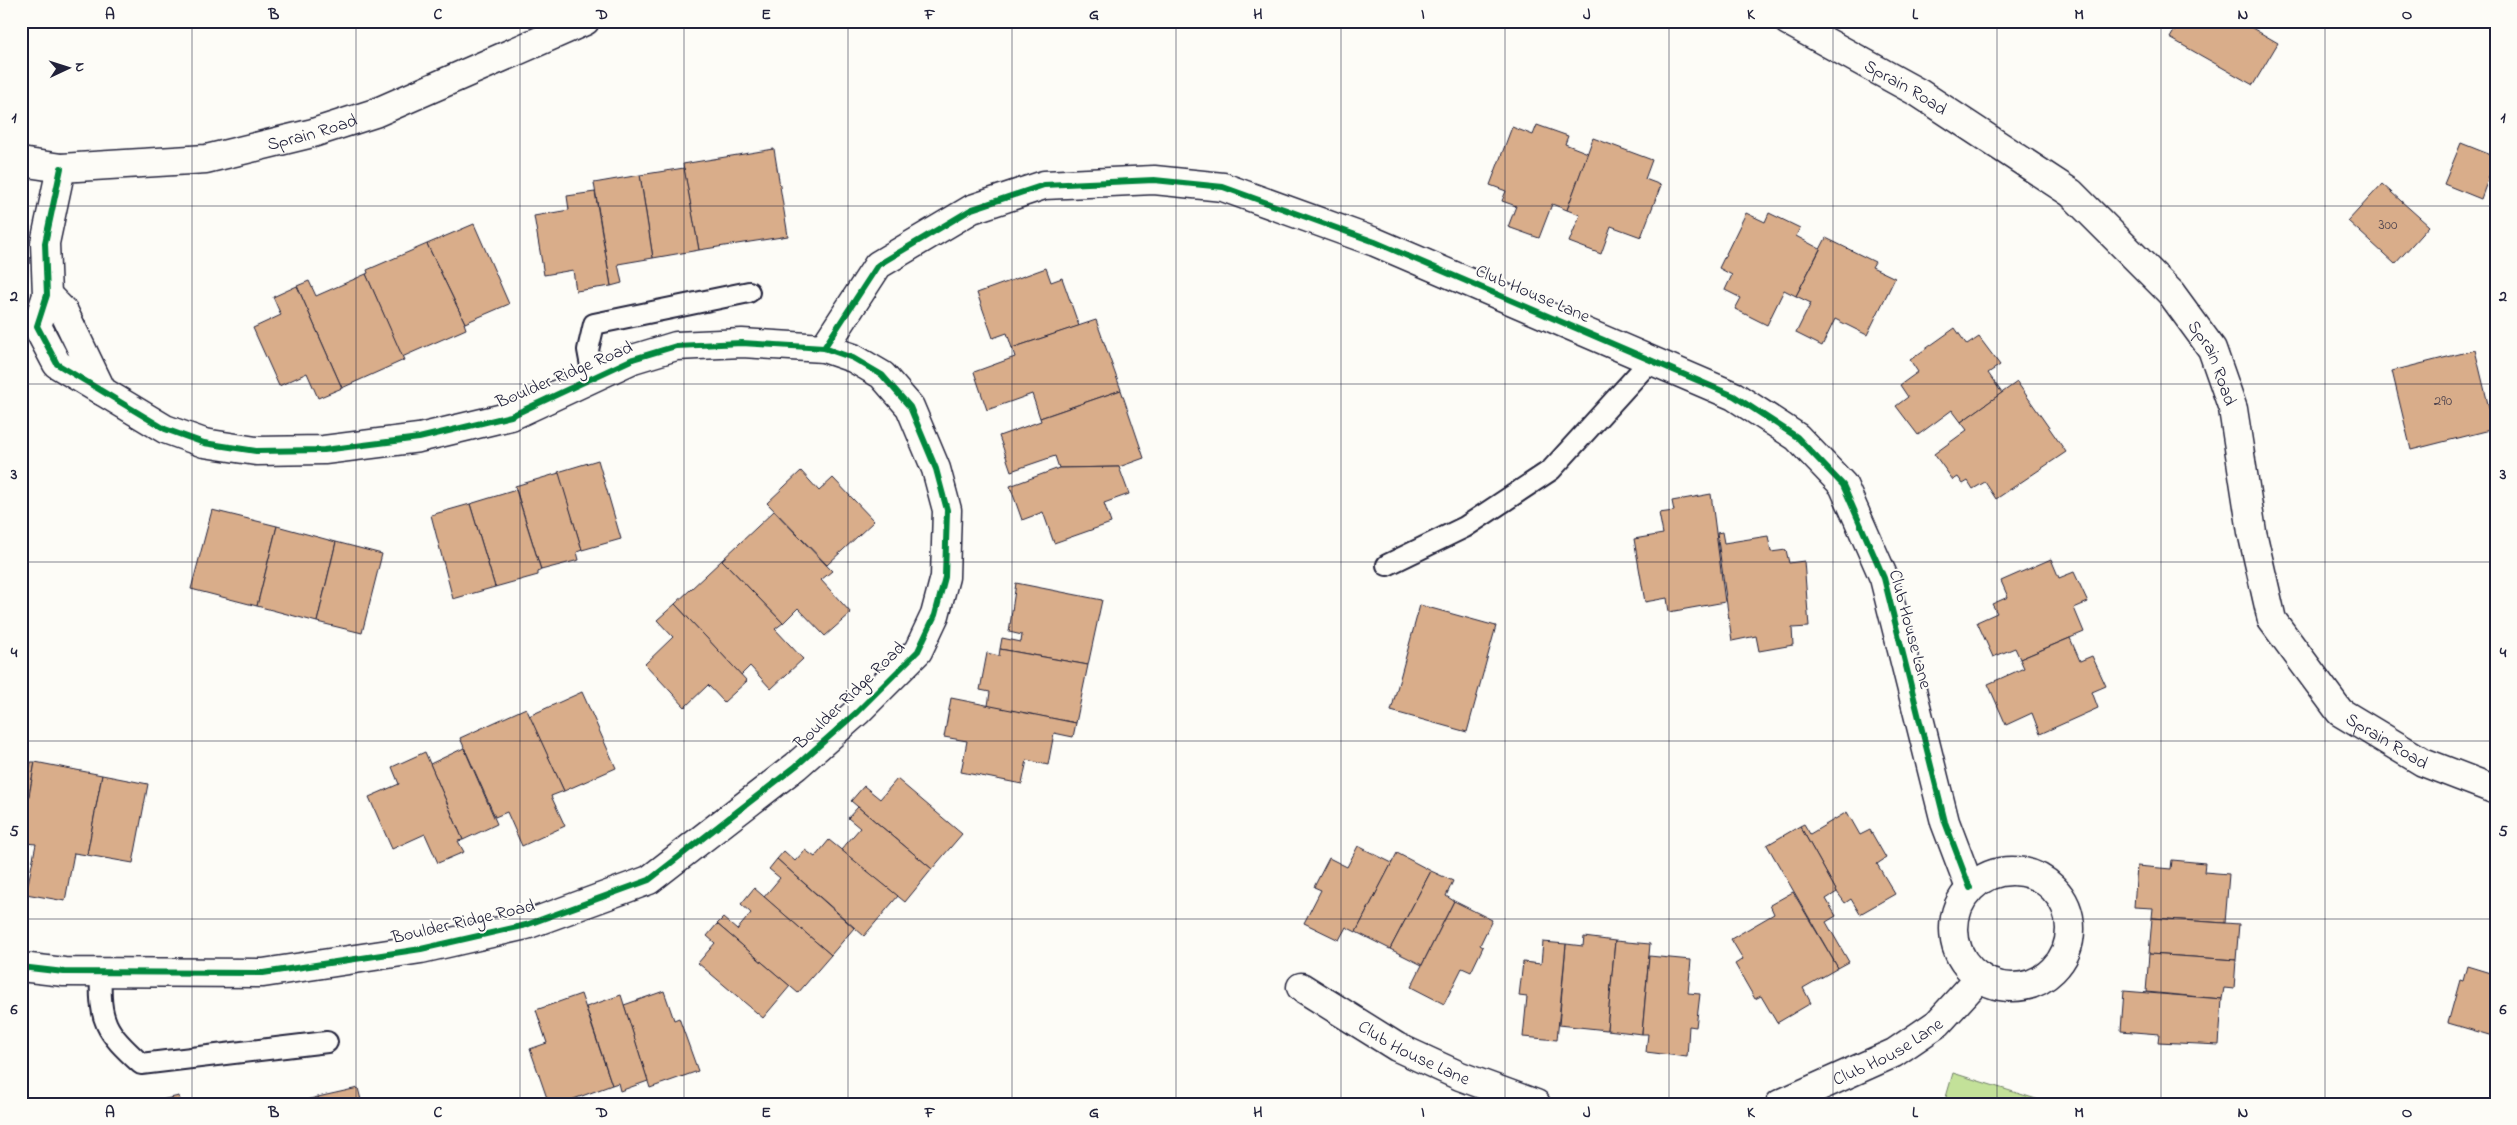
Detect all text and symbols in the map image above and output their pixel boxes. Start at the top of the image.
text: A [105,3,115,27]
text: B [268,3,280,27]
text: C [434,3,443,27]
text: D [595,3,608,27]
text: E [761,3,771,27]
text: F [924,3,936,27]
text: G [1089,3,1099,27]
text: H [1253,3,1263,27]
text: I [1421,3,1425,27]
text: J [1583,3,1591,27]
text: K [1747,3,1756,27]
text: L [1912,3,1919,27]
text: M [2074,3,2084,27]
text: N [2238,3,2249,27]
text: O [2402,3,2413,27]
north arrow [42,42,92,92]
street label: Sprain Road [1859,54,1952,123]
text: N [69,62,90,73]
text: 1 [11,106,17,130]
text: 1 [2500,106,2506,130]
street label: Sprain Road [265,109,361,159]
house number: 300 [2378,214,2398,236]
street label: Club House Lane [1471,259,1594,331]
text: 2 [9,285,18,309]
text: 2 [2498,285,2507,309]
street label: Sprain Road [2180,315,2242,410]
street label: Boulder Ridge Road [492,335,638,418]
house number: 290 [2434,390,2453,412]
text: 3 [10,463,18,487]
text: 3 [2499,463,2507,487]
street label: Club House Lane [1881,567,1938,693]
street label: Boulder Ridge Road [788,636,913,758]
text: 4 [10,641,18,665]
text: 4 [2499,641,2507,665]
street label: Sprain Road [2340,707,2432,777]
text: 5 [9,820,19,844]
text: 5 [2498,820,2508,844]
street label: Boulder Ridge Road [388,894,538,953]
text: 6 [9,998,18,1022]
text: 6 [2498,998,2507,1022]
street label: Club House Lane [1829,1012,1950,1094]
street label: Club House Lane [1352,1015,1474,1094]
text: A [105,1101,115,1125]
text: B [268,1101,280,1125]
text: C [434,1101,443,1125]
text: D [595,1101,608,1125]
text: E [761,1101,771,1125]
text: F [924,1101,936,1125]
text: G [1089,1101,1099,1125]
text: H [1253,1101,1263,1125]
text: I [1421,1101,1425,1125]
text: J [1583,1101,1591,1125]
text: K [1747,1101,1756,1125]
text: L [1912,1101,1919,1125]
text: M [2074,1101,2084,1125]
text: N [2238,1101,2249,1125]
text: O [2402,1101,2413,1125]

